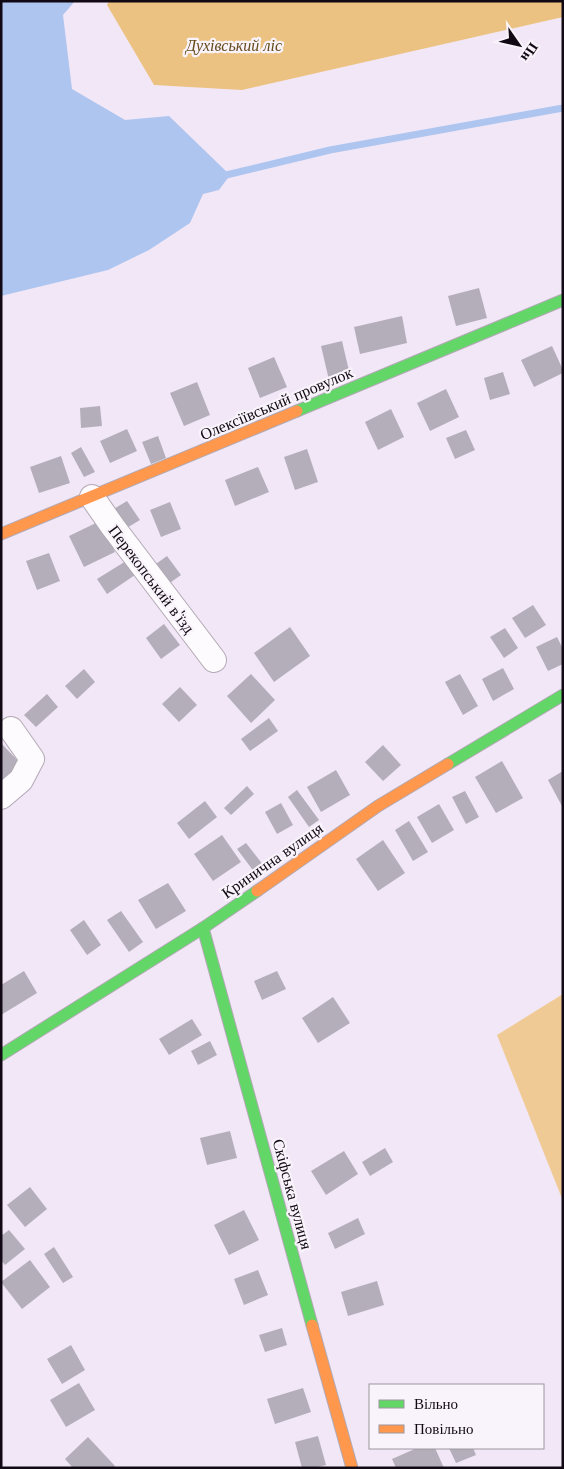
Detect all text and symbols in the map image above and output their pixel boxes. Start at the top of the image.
north arrow [494,20,544,70]
park label: Духівський ліс [184,35,282,55]
text: Пн [517,39,543,65]
street label: Олексіївський провулок [197,362,356,444]
street label: Перекопський в'їзд [105,521,199,637]
street label: Кринична вулиця [217,817,327,902]
street label: Скіфська вулиця [269,1137,318,1252]
legend [369,1384,544,1449]
text: Вільно [414,1394,458,1413]
text: Повільно [414,1419,473,1438]

